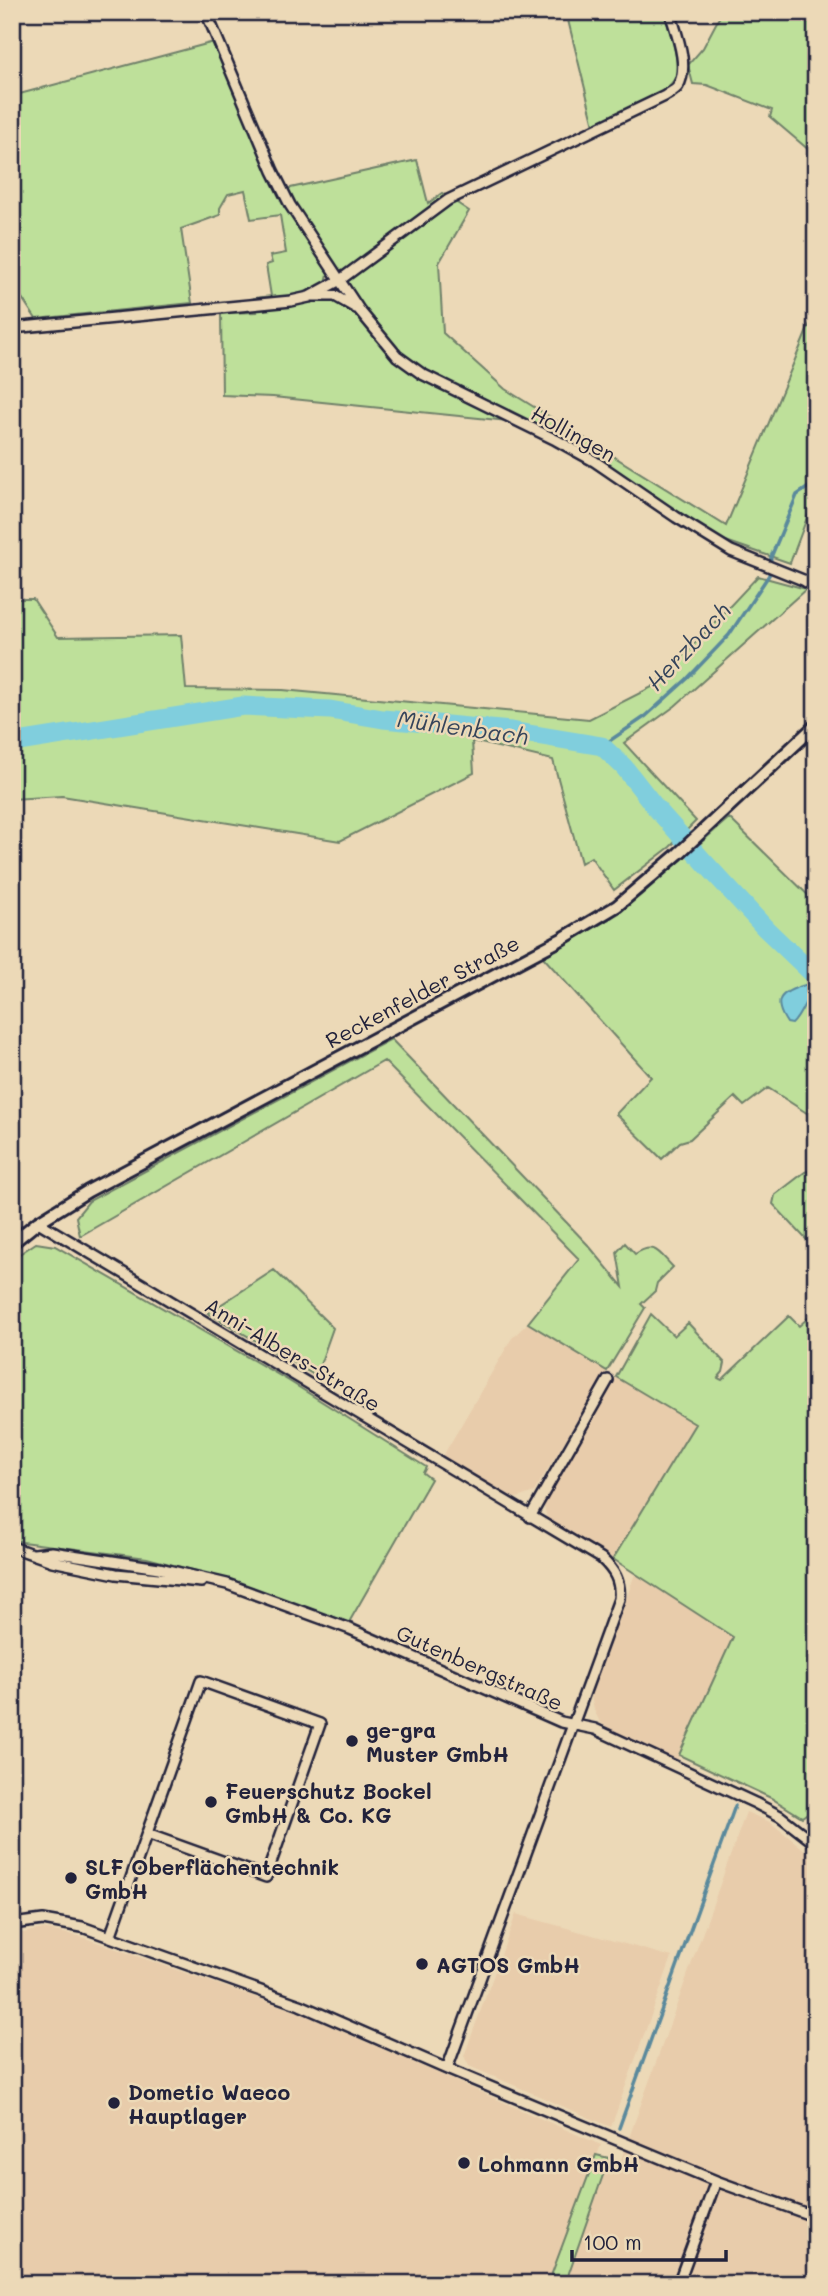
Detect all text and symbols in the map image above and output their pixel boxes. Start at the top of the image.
street label: Hollingen [527,399,621,467]
water label: Herzbach [639,595,737,697]
water label: Mühlenbach [395,703,531,751]
street label: Reckenfelder Straße [320,928,524,1054]
street label: Anni-Albers-Straße [200,1291,386,1417]
street label: Gutenbergstraße [393,1618,567,1716]
place label: ge-gra Muster GmbH [366,1716,509,1767]
marker: ge-gra Muster GmbH [344,1733,360,1749]
place label: Feuerschutz Bockel GmbH & Co. KG [225,1777,432,1828]
marker: Feuerschutz Bockel GmbH & Co. KG [203,1794,219,1810]
place label: SLF Oberflächentechnik GmbH [85,1853,339,1904]
marker: SLF Oberflächentechnik GmbH [63,1870,79,1886]
place label: AGTOS GmbH [436,1951,580,1978]
marker: AGTOS GmbH [414,1956,430,1972]
place label: Dometic Waeco Hauptlager [128,2078,290,2129]
marker: Dometic Waeco Hauptlager [106,2095,122,2111]
place label: Lohmann GmbH [478,2150,639,2177]
marker: Lohmann GmbH [456,2155,472,2171]
scale bar [572,2219,726,2263]
text: 100 m [583,2228,642,2255]

